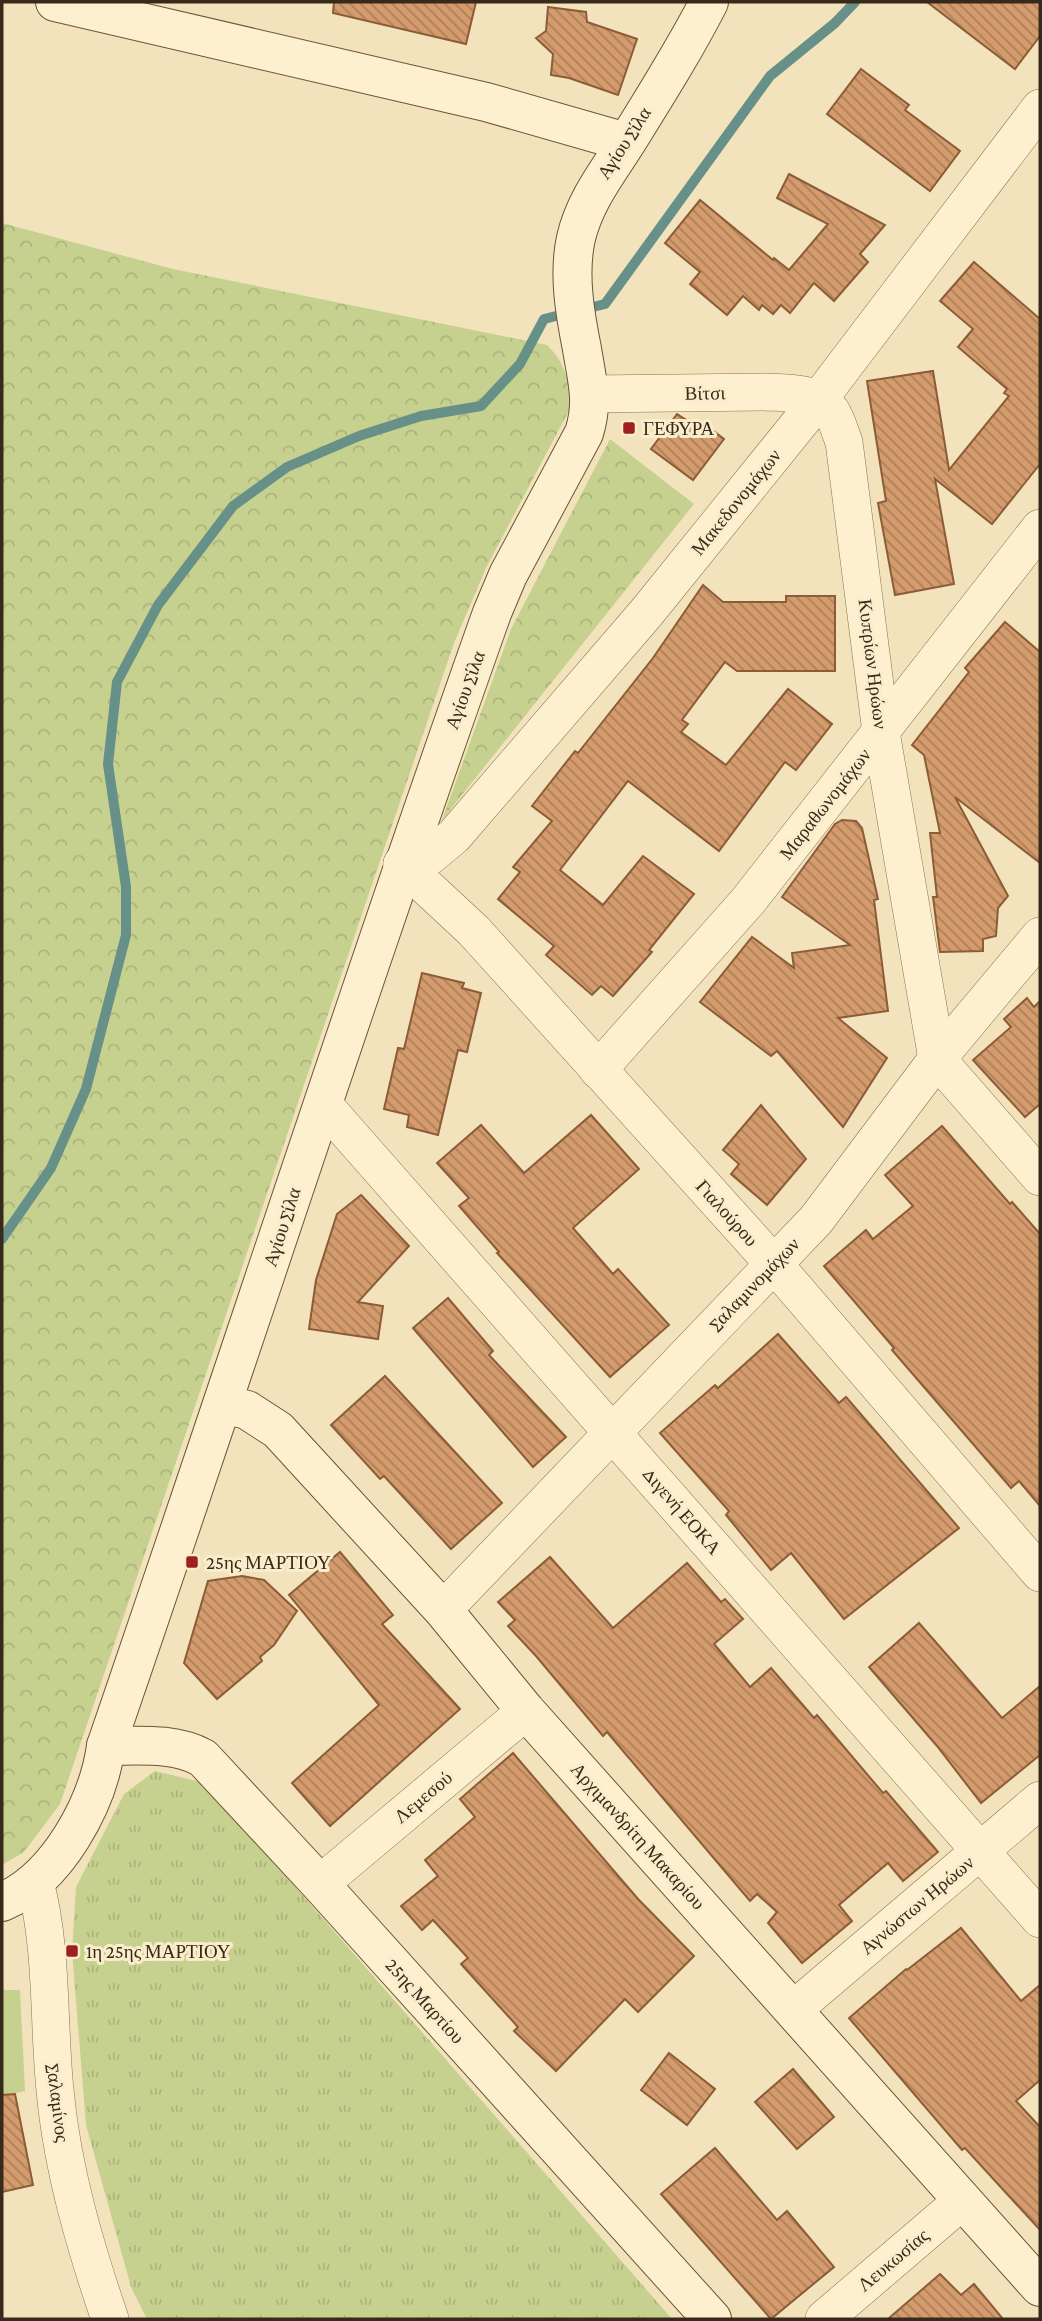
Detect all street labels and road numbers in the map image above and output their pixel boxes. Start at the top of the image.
street label: Αγίου Σίλα [593,103,655,183]
street label: Βίτσι [684,382,726,404]
street label: Μακεδονομάχων [687,444,785,559]
street label: Κυπρίων Ηρώων [855,598,891,731]
street label: Αγίου Σίλα [441,648,489,732]
street label: Μαραθωνομάχων [775,744,875,864]
street label: Γιαλούρου [692,1176,762,1250]
street label: Αγίου Σίλα [259,1185,305,1269]
street label: Σαλαμινομάχων [704,1233,804,1335]
street label: Διγενή ΕΟΚΑ [639,1463,726,1559]
street label: Αρχιμανδρίτη Μακαρίου [567,1758,709,1914]
street label: Λεμεσού [390,1767,456,1827]
street label: Αγνώστων Ηρώων [856,1851,978,1958]
street label: 25ης Μαρτίου [381,1954,469,2048]
street label: Σαλαμίνος [43,2062,73,2144]
street label: Λευκωσίας [853,2224,933,2296]

